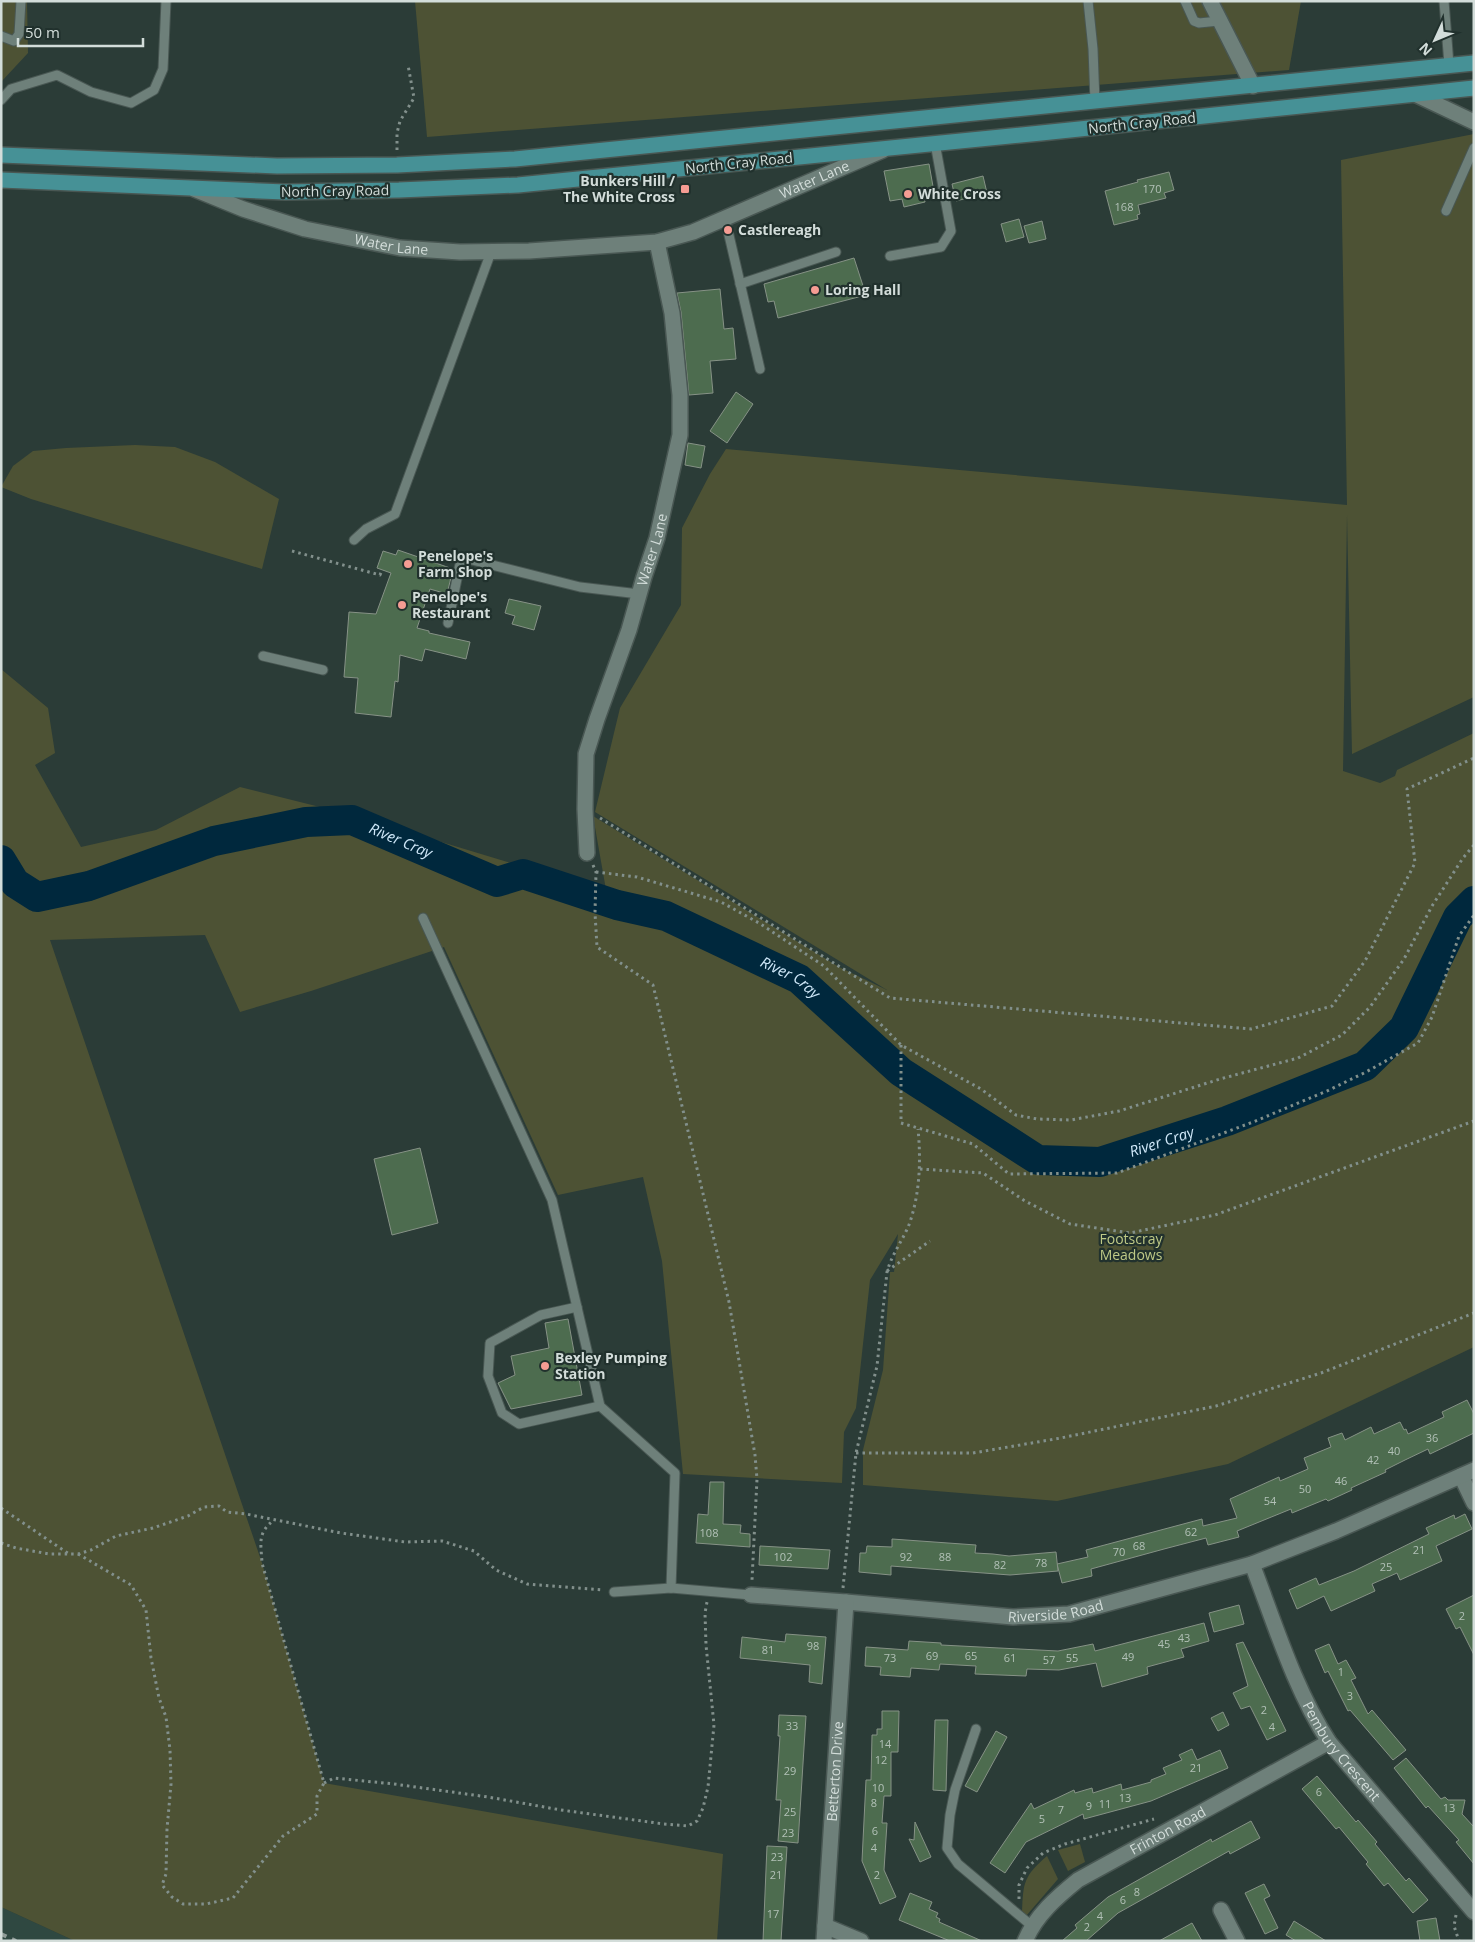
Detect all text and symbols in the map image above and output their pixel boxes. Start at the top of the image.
scale bar [18,15,142,47]
north arrow [1410,15,1460,65]
text: 50 m [25,22,60,42]
text: N [1414,39,1436,60]
street label: North Cray Road [1087,107,1197,138]
street label: North Cray Road [684,147,794,178]
street label: Water Lane [776,156,852,203]
place label: Bunkers Hill / The White Cross [563,171,675,206]
street label: North Cray Road [281,180,389,201]
house number: 170 [1143,181,1161,196]
marker: Bunkers Hill / The White Cross [679,183,691,195]
place label: White Cross [918,184,1001,203]
marker: White Cross [902,188,914,200]
house number: 168 [1115,199,1133,214]
place label: Castlereagh [738,220,821,239]
marker: Castlereagh [722,224,734,236]
street label: Water Lane [353,229,429,259]
place label: Loring Hall [825,280,901,299]
marker: Loring Hall [809,284,821,296]
street label: Water Lane [632,512,671,588]
place label: Penelope's Farm Shop [418,546,493,581]
marker: Penelope's Farm Shop [402,558,414,570]
place label: Penelope's Restaurant [412,587,490,622]
marker: Penelope's Restaurant [396,599,408,611]
water label: River Cray [366,818,437,863]
water label: River Cray [757,951,826,1003]
water label: River Cray [1127,1121,1197,1161]
park label: Footscray Meadows [1100,1229,1163,1264]
place label: Bexley Pumping Station [555,1348,667,1383]
marker: Bexley Pumping Station [539,1360,551,1372]
house number: 36 [1426,1430,1438,1445]
house number: 40 [1388,1443,1400,1458]
house number: 42 [1367,1452,1379,1467]
house number: 46 [1335,1473,1347,1488]
house number: 50 [1299,1481,1311,1496]
house number: 54 [1264,1493,1277,1508]
house number: 62 [1185,1524,1197,1539]
house number: 108 [700,1525,718,1540]
house number: 68 [1133,1538,1145,1553]
house number: 21 [1413,1542,1425,1557]
house number: 70 [1113,1544,1125,1559]
house number: 102 [774,1549,792,1564]
house number: 92 [900,1549,912,1564]
house number: 88 [939,1549,951,1564]
house number: 78 [1035,1555,1047,1570]
house number: 82 [994,1557,1006,1572]
house number: 25 [1380,1559,1392,1574]
street label: Riverside Road [1007,1595,1105,1626]
house number: 2 [1459,1608,1465,1623]
house number: 43 [1178,1630,1190,1645]
house number: 45 [1158,1636,1170,1651]
house number: 98 [807,1638,819,1653]
house number: 81 [762,1642,774,1657]
house number: 69 [926,1648,938,1663]
house number: 65 [965,1648,977,1663]
house number: 49 [1122,1649,1134,1664]
house number: 73 [884,1650,896,1665]
house number: 61 [1004,1650,1016,1665]
house number: 55 [1066,1650,1078,1665]
house number: 57 [1043,1652,1055,1667]
house number: 1 [1338,1664,1344,1679]
house number: 3 [1347,1688,1353,1703]
street label: Pembury Crescent [1299,1698,1385,1805]
house number: 2 [1261,1702,1267,1717]
house number: 33 [786,1718,798,1733]
house number: 4 [1269,1719,1276,1734]
street label: Betterton Drive [822,1720,847,1822]
house number: 14 [879,1736,892,1751]
house number: 12 [875,1752,887,1767]
house number: 21 [1190,1760,1202,1775]
house number: 29 [784,1763,796,1778]
house number: 10 [872,1780,884,1795]
house number: 6 [1316,1784,1322,1799]
house number: 13 [1119,1790,1131,1805]
house number: 8 [871,1795,877,1810]
house number: 11 [1099,1796,1111,1811]
house number: 9 [1086,1798,1092,1813]
house number: 13 [1443,1800,1455,1815]
house number: 7 [1058,1802,1064,1817]
street label: Frinton Road [1126,1802,1209,1859]
house number: 25 [784,1804,796,1819]
house number: 5 [1039,1811,1045,1826]
house number: 6 [872,1823,878,1838]
house number: 23 [782,1825,794,1840]
house number: 4 [871,1840,878,1855]
house number: 23 [771,1849,783,1864]
house number: 21 [770,1867,782,1882]
house number: 2 [874,1867,880,1882]
house number: 8 [1134,1884,1140,1899]
house number: 6 [1120,1892,1126,1907]
house number: 17 [767,1906,779,1921]
house number: 4 [1097,1908,1104,1923]
house number: 2 [1084,1919,1090,1934]

